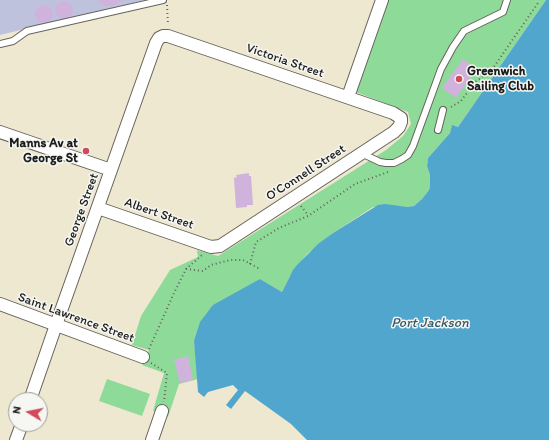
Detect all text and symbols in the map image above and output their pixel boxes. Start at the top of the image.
street label: Victoria Street [244,40,326,82]
place label: Greenwich Sailing Club [467,64,534,95]
marker: Greenwich Sailing Club [454,74,464,84]
place label: Manns Av at George St [9,136,78,167]
street label: O'Connell Street [263,141,349,205]
marker: Manns Av at George St [81,146,91,156]
street label: George Street [61,171,103,249]
street label: Albert Street [122,195,196,233]
street label: Saint Lawrence Street [16,290,136,346]
water label: Port Jackson [391,315,469,331]
north arrow [8,392,48,432]
text: N [10,405,24,415]

